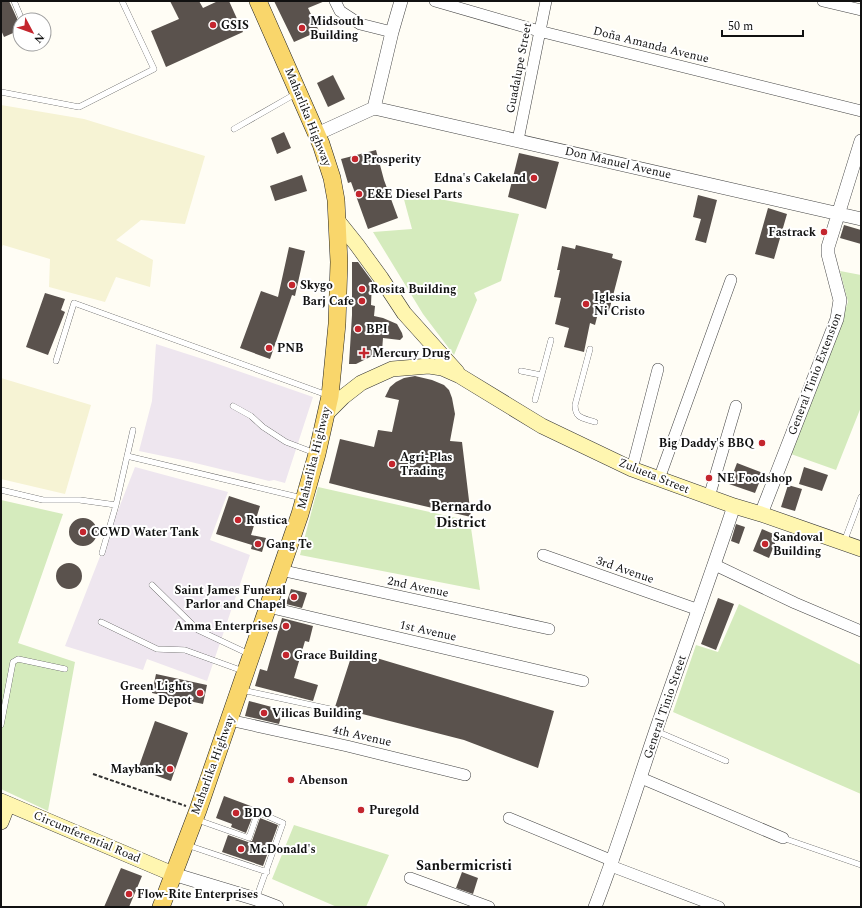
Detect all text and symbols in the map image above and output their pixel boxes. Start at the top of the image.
north arrow [12,12,52,52]
place label: Midsouth Building [310,12,364,45]
scale bar [722,12,803,38]
place label: GSIS [221,16,249,35]
text: 50 m [728,17,753,36]
marker: GSIS [208,20,218,30]
street label: Guadalupe Street [501,21,537,115]
street label: Doña Amanda Avenue [591,21,711,69]
marker: Midsouth Building [297,23,307,33]
text: N [30,29,49,47]
street label: Maharlika Highway [280,65,337,170]
street label: Don Manuel Avenue [563,142,673,185]
place label: Prosperity [363,150,422,169]
marker: Prosperity [350,154,360,164]
place label: Edna's Cakeland [434,169,526,188]
marker: Edna's Cakeland [529,173,539,183]
place label: E&E Diesel Parts [367,185,462,204]
marker: E&E Diesel Parts [354,189,364,199]
place label: Fastrack [768,223,817,242]
marker: Fastrack [819,227,829,237]
place label: Skygo [300,276,333,295]
marker: Skygo [287,280,297,290]
place label: Rosita Building [370,280,457,299]
marker: Rosita Building [357,284,367,294]
place label: Iglesia Ni Cristo [594,288,645,321]
place label: Barj Cafe [302,292,354,311]
marker: Barj Cafe [357,296,367,306]
marker: Iglesia Ni Cristo [581,299,591,309]
street label: General Tinio Extension [783,310,847,438]
place label: BPI [366,320,388,339]
marker: BPI [353,324,363,334]
place label: PNB [277,339,304,358]
marker: PNB [264,343,274,353]
place label: Mercury Drug [372,344,450,363]
marker: Mercury Drug [359,348,369,358]
street label: Maharlika Highway [292,404,336,511]
place label: Big Daddy's BBQ [659,434,755,453]
marker: Big Daddy's BBQ [757,438,767,448]
place label: Agri-Plas Trading [400,448,453,481]
street label: Zulueta Street [616,453,692,499]
marker: Agri-Plas Trading [387,459,397,469]
place label: NE Foodshop [717,469,792,488]
marker: NE Foodshop [704,473,714,483]
district label: Bernardo District [431,496,492,533]
place label: Rustica [246,511,288,530]
marker: Rustica [233,515,243,525]
place label: CCWD Water Tank [91,523,200,542]
marker: CCWD Water Tank [78,527,88,537]
place label: Sandoval Building [773,528,823,561]
place label: Gang Te [266,535,312,554]
marker: Gang Te [253,539,263,549]
marker: Sandoval Building [760,539,770,549]
street label: 3rd Avenue [593,551,657,589]
street label: 2nd Avenue [386,571,451,603]
place label: Saint James Funeral Parlor and Chapel [174,581,286,614]
marker: Saint James Funeral Parlor and Chapel [289,592,299,602]
street label: 1st Avenue [398,615,459,647]
place label: Amma Enterprises [174,617,278,636]
marker: Amma Enterprises [281,621,291,631]
place label: Grace Building [294,646,377,665]
marker: Grace Building [281,650,291,660]
street label: General Tinio Street [638,653,692,761]
place label: Green Lights Home Depot [120,677,192,710]
marker: Green Lights Home Depot [195,688,205,698]
place label: Vilicas Building [272,704,361,723]
marker: Vilicas Building [259,708,269,718]
street label: Maharlika Highway [186,711,240,818]
street label: 4th Avenue [331,720,393,752]
place label: Maybank [110,760,163,779]
marker: Maybank [165,764,175,774]
place label: Abenson [299,771,348,790]
marker: Abenson [286,775,296,785]
place label: Puregold [369,801,419,820]
place label: BDO [244,804,272,823]
marker: Puregold [356,805,366,815]
street label: Circumferential Road [30,806,144,868]
marker: BDO [231,808,241,818]
place label: McDonald's [249,840,316,859]
marker: McDonald's [236,844,246,854]
district label: Sanbermicristi [416,855,512,876]
place label: Flow-Rite Enterprises [137,885,258,904]
marker: Flow-Rite Enterprises [124,889,134,899]

